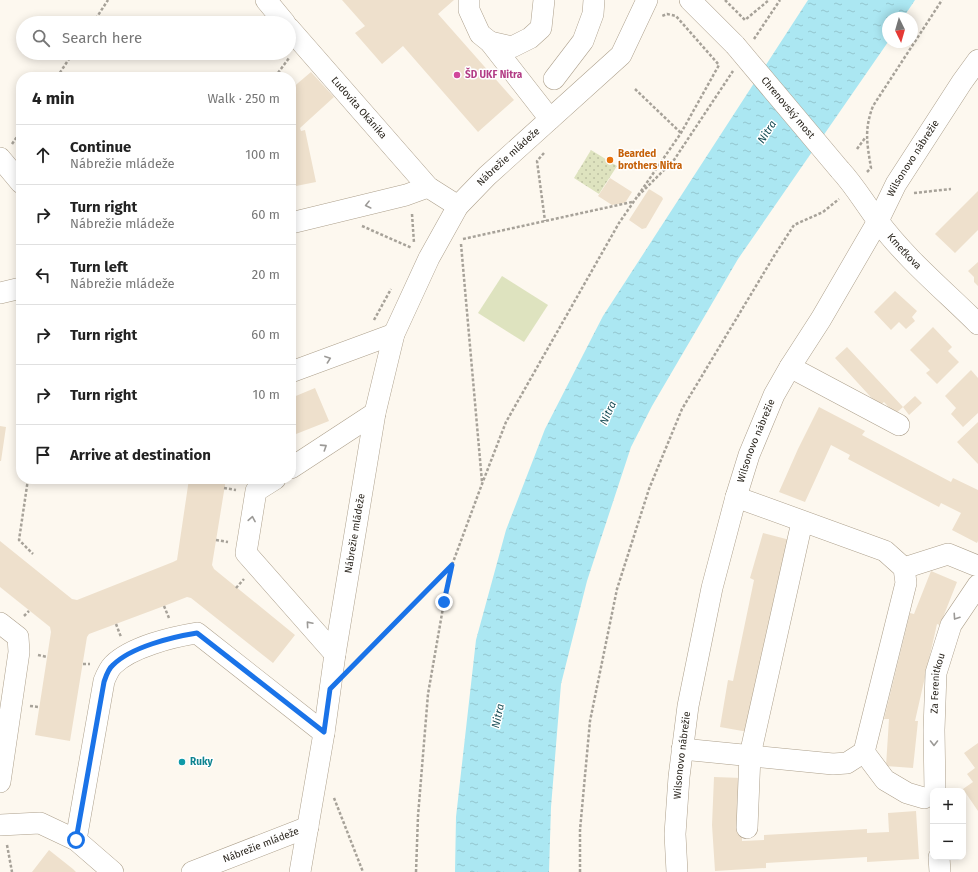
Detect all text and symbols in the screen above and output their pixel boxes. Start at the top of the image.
north arrow [882,12,918,48]
search box [16,16,296,60]
icon: search [30,27,52,49]
text: Search here [62,29,142,47]
place label: ŠD UKF Nitra [465,67,523,81]
marker: ŠD UKF Nitra [452,70,462,80]
street label: Ľudovíta Okánika [328,74,389,141]
street label: Chrenovský most [758,74,817,141]
text: 4 min [32,88,75,109]
text: Walk · 250 m [207,91,280,106]
water label: Nitra [755,118,779,146]
street label: Wilsonovo nábrežie [885,118,942,199]
street label: Nábrežie mládeže [475,125,542,189]
text: Continue [70,138,131,156]
icon: ahead [32,144,54,166]
text: 100 m [245,147,280,162]
place label: Bearded brothers Nitra [618,148,683,172]
marker: Bearded brothers Nitra [605,155,615,165]
text: Nábrežie mládeže [70,156,175,171]
text: Turn right [70,198,137,216]
one-way arrow [365,200,371,208]
icon: right [32,204,54,226]
text: 60 m [251,207,280,222]
text: Nábrežie mládeže [70,216,175,231]
street label: Kmeťkova [885,231,924,272]
text: Turn left [70,258,128,276]
icon: left [32,264,54,286]
text: 20 m [252,267,280,282]
text: Nábrežie mládeže [70,276,175,291]
icon: right [32,324,54,346]
text: Turn right [70,326,137,344]
text: 60 m [251,327,280,342]
one-way arrow [324,355,331,363]
icon: right [32,384,54,406]
text: Turn right [70,386,137,404]
text: 10 m [253,387,280,402]
street label: Wilsonovo nábrežie [735,397,778,484]
water label: Nitra [597,399,619,427]
icon: arrive [32,444,54,466]
one-way arrow [320,444,327,452]
text: Arrive at destination [70,446,211,464]
street label: Nábrežie mládeže [342,493,368,574]
one-way arrow [247,516,256,522]
route end [435,593,453,611]
one-way arrow [953,613,961,620]
one-way arrow [307,622,314,629]
street label: Za Ferenitkou [929,652,948,714]
water label: Nitra [489,703,507,729]
street label: Wilsonovo nábrežie [671,711,693,800]
one-way arrow [930,740,938,746]
place label: Ruky [190,756,213,768]
marker: Ruky [177,757,187,767]
map controls [930,788,966,860]
button: + [930,788,966,824]
button: − [930,824,966,860]
street label: Nábrežie mládeže [221,825,301,865]
route start [67,831,85,849]

